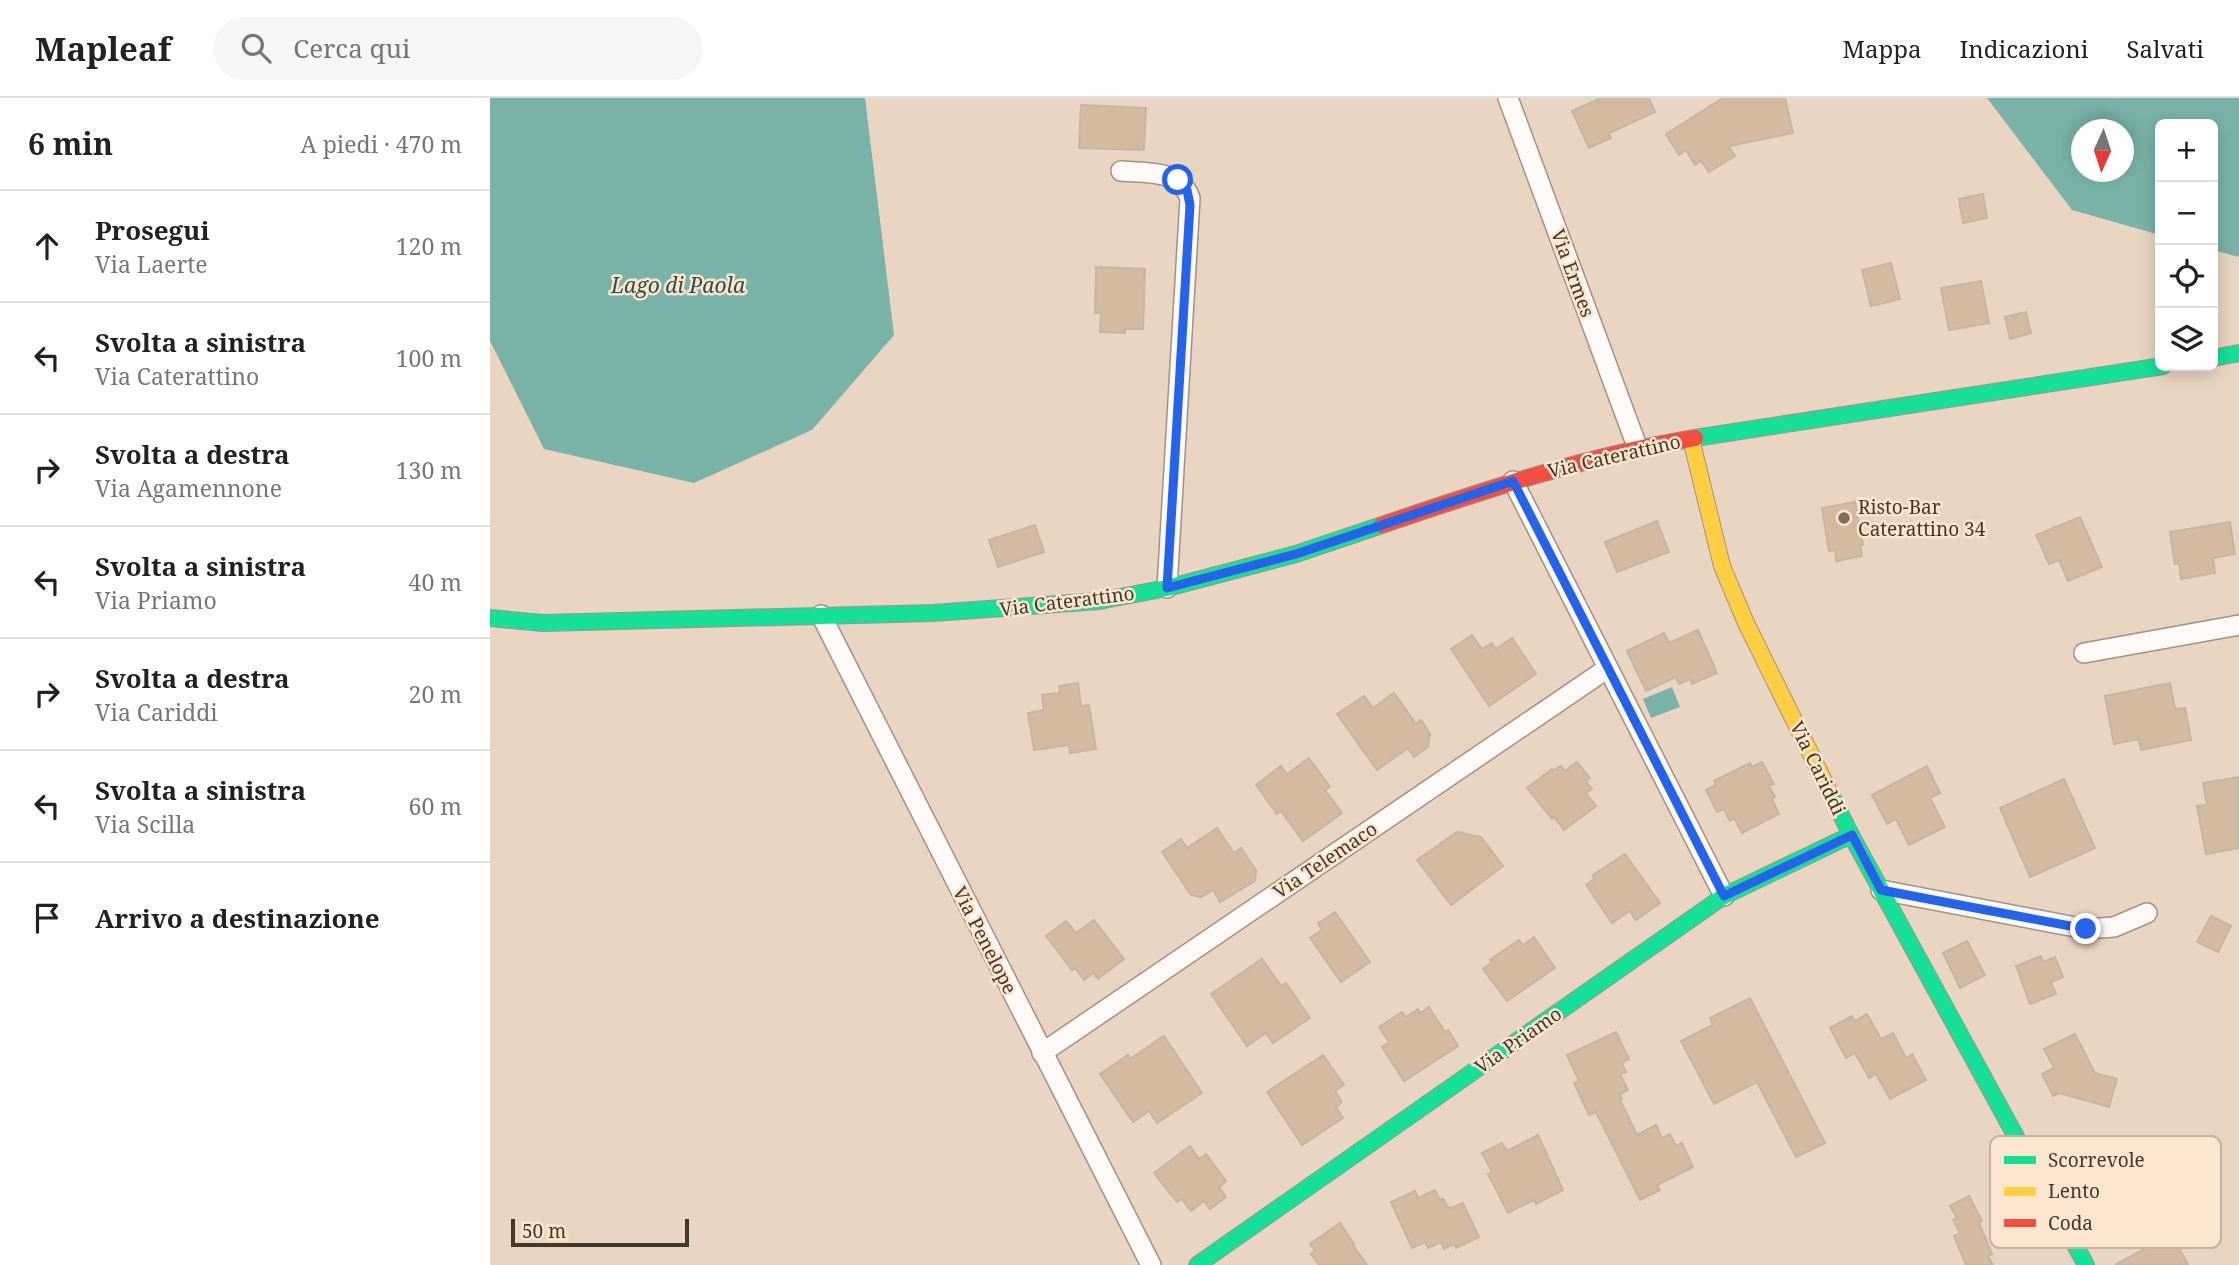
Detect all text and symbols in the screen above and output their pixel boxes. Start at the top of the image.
search box [213,17,703,80]
text: Mapleaf [35,26,171,71]
icon: search [237,29,275,67]
text: Cerca qui [293,30,410,66]
text: Mappa [1842,32,1921,65]
text: Indicazioni [1959,32,2088,65]
text: Salvati [2126,32,2204,65]
north arrow [2071,119,2134,182]
map controls [2155,119,2218,371]
button: + [2155,119,2218,182]
text: 6 min [28,123,113,164]
text: A piedi · 470 m [301,128,462,160]
route start [1162,164,1193,195]
button: − [2155,182,2218,245]
text: Prosegui [95,212,210,248]
street label: Via Ermes [1545,225,1601,321]
icon: ahead [28,227,66,265]
text: 120 m [396,230,462,262]
button: locate [2155,245,2218,308]
text: Via Laerte [95,248,208,280]
water label: Lago di Paola [610,271,746,299]
button: layers [2155,308,2218,371]
text: Svolta a sinistra [95,324,306,360]
icon: left [28,339,66,377]
text: 100 m [396,342,462,374]
text: Via Caterattino [95,360,259,392]
street label: Via Caterattino [1545,428,1683,484]
text: Svolta a destra [95,436,290,472]
icon: right [28,451,66,489]
text: 130 m [396,454,462,486]
text: Via Agamennone [95,472,282,504]
place label: Risto-Bar Caterattino 34 [1858,494,1986,542]
marker: Risto-Bar Caterattino 34 [1836,510,1852,526]
text: Svolta a sinistra [95,548,306,584]
icon: left [28,563,66,601]
text: 40 m [409,566,462,598]
street label: Via Caterattino [998,580,1136,622]
text: Via Priamo [95,584,217,616]
text: Svolta a destra [95,660,290,696]
icon: right [28,675,66,713]
text: 20 m [409,678,462,710]
text: Via Cariddi [95,696,218,728]
street label: Via Cariddi [1784,717,1852,819]
text: Svolta a sinistra [95,772,306,808]
icon: left [28,787,66,825]
text: 60 m [409,790,462,822]
text: Via Scilla [95,808,195,840]
street label: Via Telemaco [1268,816,1382,904]
street label: Via Penelope [947,882,1023,998]
icon: arrive [28,899,66,937]
text: Arrivo a destinazione [95,900,380,936]
route end [2070,913,2101,944]
street label: Via Priamo [1469,1000,1567,1080]
legend [1990,1136,2221,1248]
text: Scorrevole [2048,1147,2145,1173]
text: Lento [2048,1178,2100,1204]
text: Coda [2048,1210,2093,1236]
scale bar [511,1216,690,1248]
text: 50 m [522,1218,566,1244]

